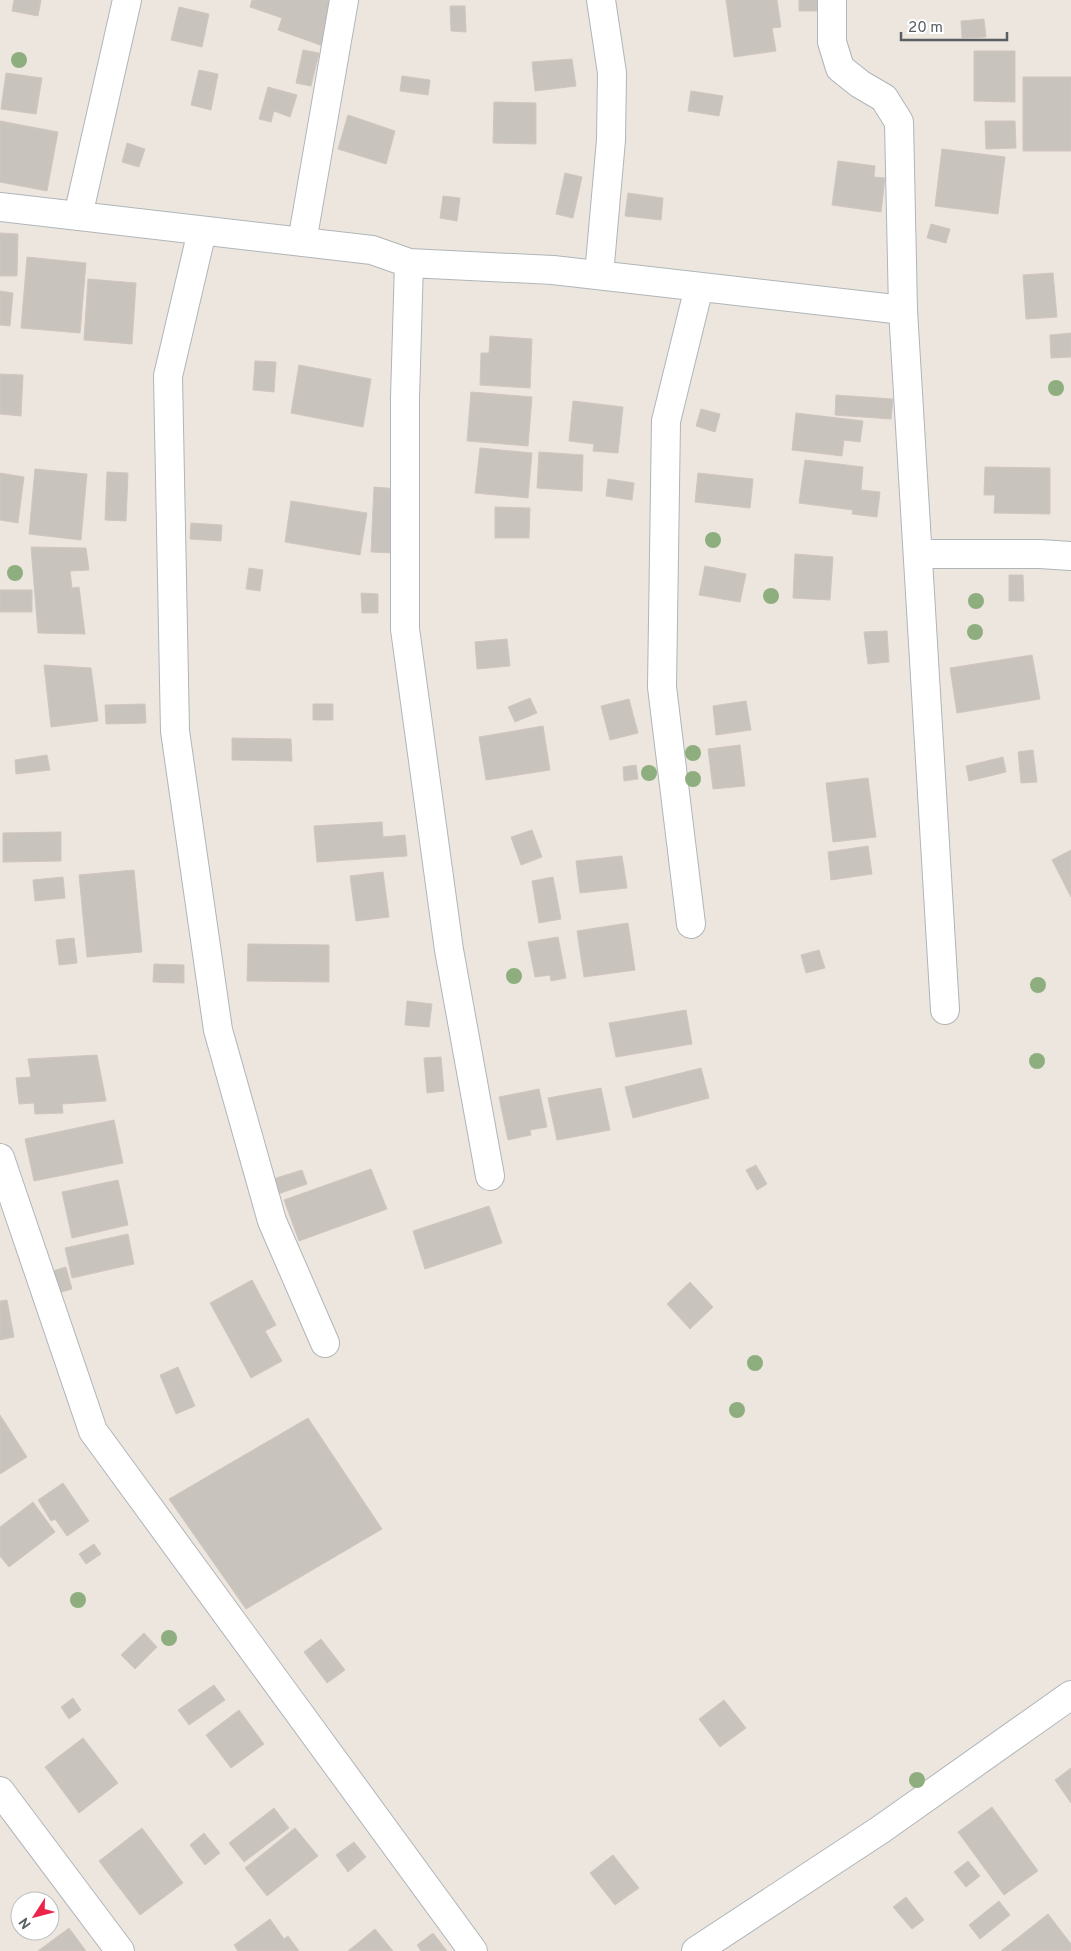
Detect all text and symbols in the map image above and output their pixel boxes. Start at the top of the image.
scale bar [901,10,1007,42]
text: 20 m [908,19,943,38]
north arrow [10,1891,60,1941]
text: N [16,1914,36,1932]

